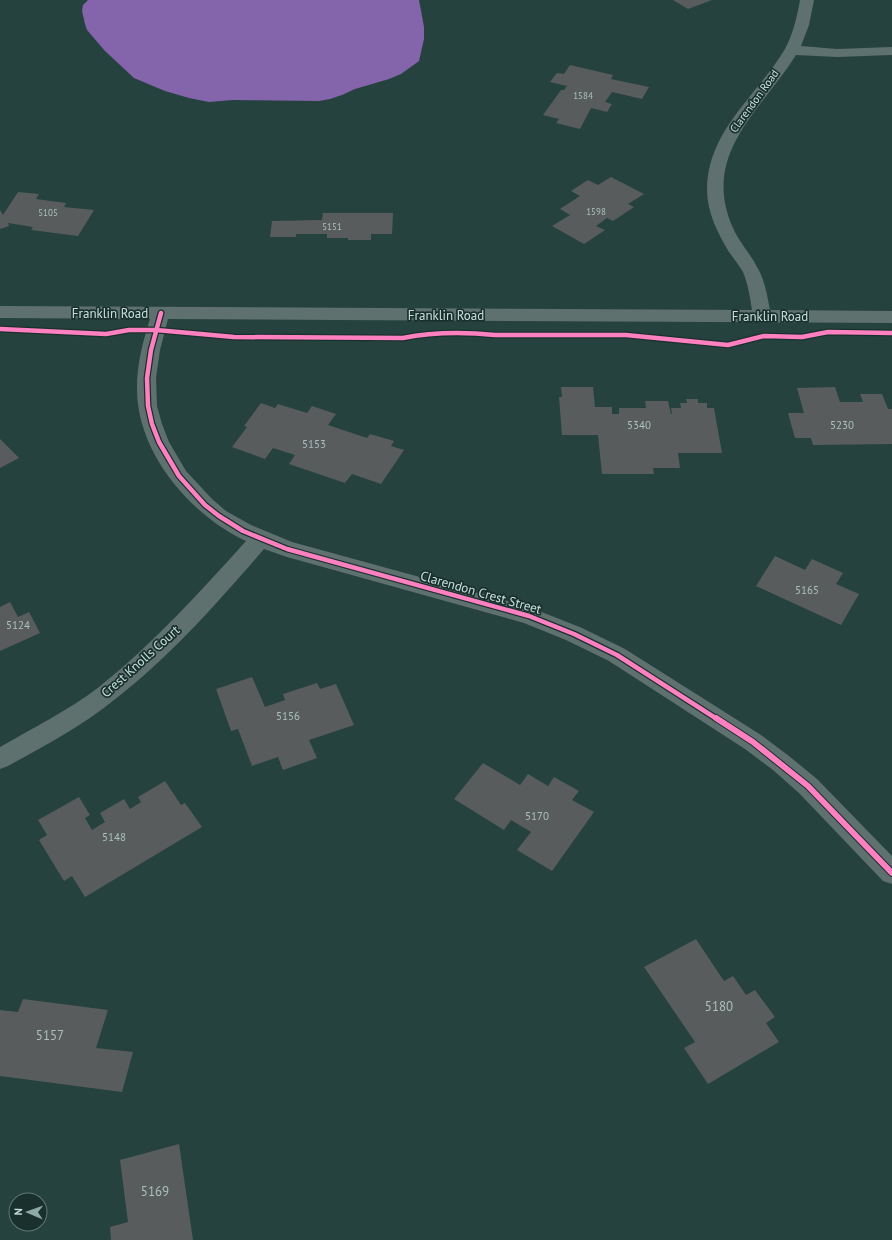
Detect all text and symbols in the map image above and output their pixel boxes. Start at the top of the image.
street label: Clarendon Road [726,67,782,135]
house number: 1584 [573,90,593,101]
house number: 1598 [586,206,606,217]
house number: 5105 [38,207,58,218]
house number: 5151 [322,221,342,232]
street label: Franklin Road [72,305,148,322]
street label: Franklin Road [408,307,484,324]
street label: Franklin Road [732,308,808,325]
house number: 5340 [627,418,651,432]
house number: 5230 [830,418,854,432]
house number: 5153 [302,437,326,451]
street label: Clarendon Crest Street [418,567,544,618]
house number: 5165 [795,583,819,597]
house number: 5124 [6,618,30,632]
street label: Crest Knolls Court [98,621,184,701]
house number: 5156 [276,709,300,723]
house number: 5170 [525,809,549,823]
house number: 5148 [102,830,126,844]
house number: 5180 [705,998,733,1015]
house number: 5157 [36,1027,64,1044]
house number: 5169 [141,1183,169,1200]
north arrow [8,1192,48,1232]
text: N [11,1208,25,1216]

